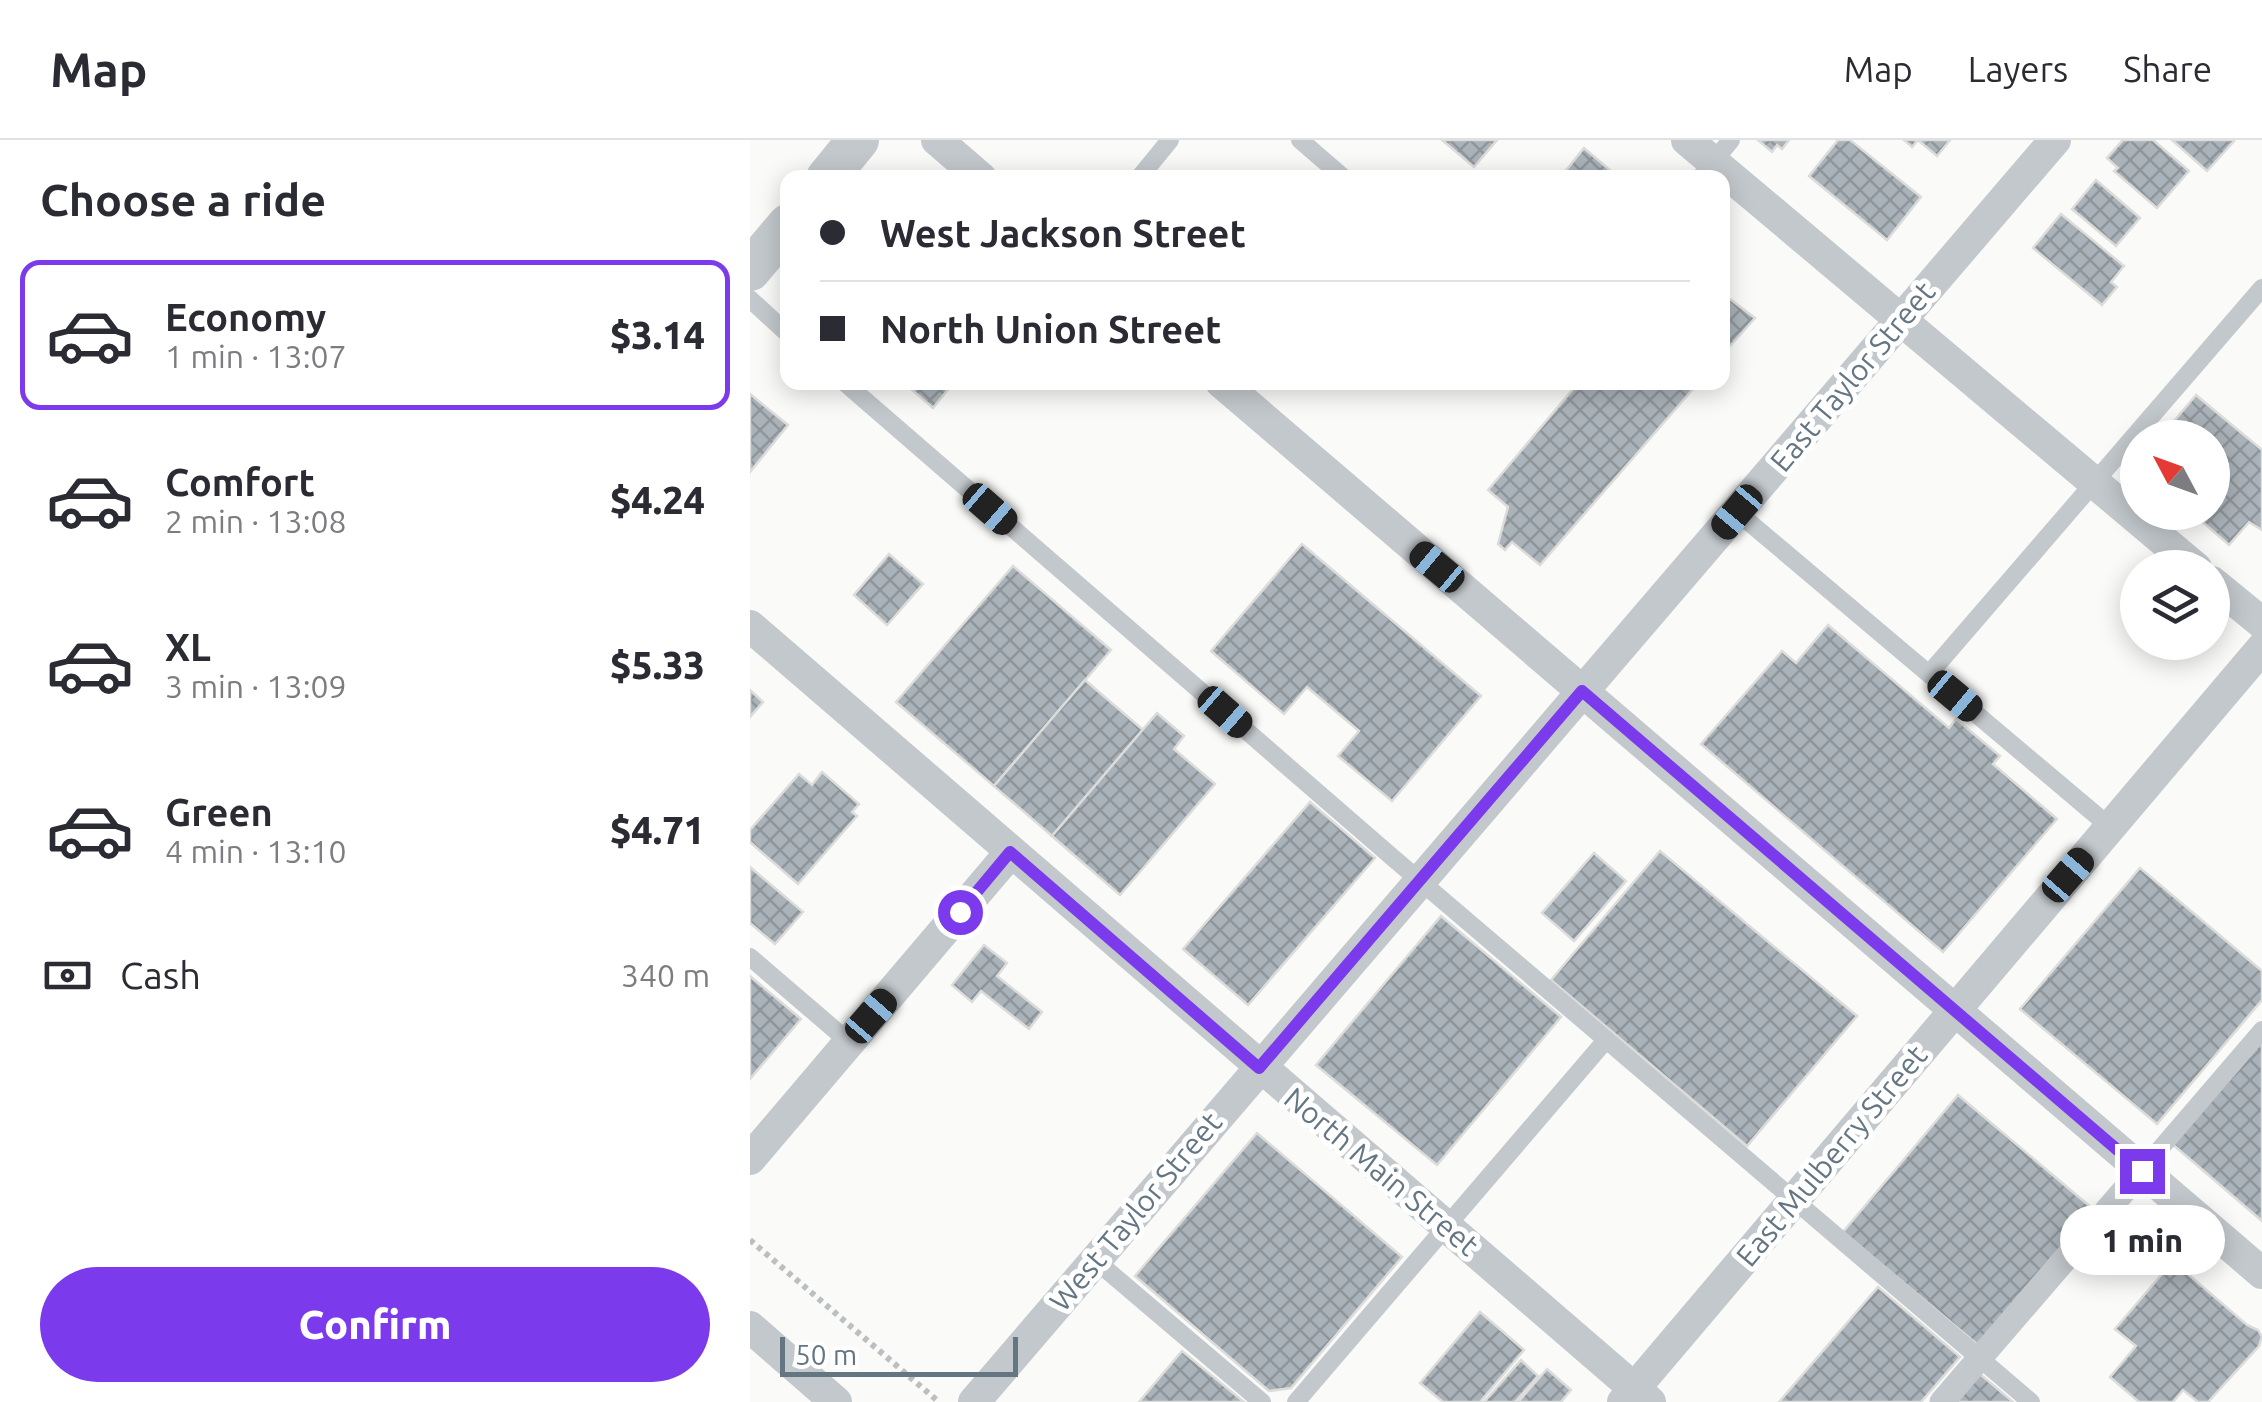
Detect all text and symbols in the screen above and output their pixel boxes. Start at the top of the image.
text: Map [50,42,148,96]
text: Map [1844,49,1913,89]
text: Layers [1968,49,2068,89]
text: Share [2123,49,2212,89]
text: Choose a ride [40,174,326,225]
text: West Jackson Street [880,212,1246,254]
street label: East Taylor Street [1763,275,1941,478]
icon: car [45,290,135,380]
text: Economy [165,296,326,338]
text: North Union Street [880,308,1221,350]
text: $3.14 [610,314,705,356]
text: 1 min · 13:07 [165,338,347,374]
north arrow [2120,420,2230,530]
map controls [2120,420,2230,660]
icon: car [45,455,135,545]
text: Comfort [165,461,315,503]
car [958,478,1022,540]
text: $4.24 [610,479,705,521]
car [1706,479,1768,545]
text: 2 min · 13:08 [165,503,347,539]
car [1404,536,1470,598]
button: layers [2120,550,2230,660]
icon: car [45,620,135,710]
text: XL [165,626,211,668]
text: $5.33 [610,644,705,686]
car [1922,665,1988,727]
text: 3 min · 13:09 [165,668,347,704]
car [1193,681,1257,743]
icon: car [45,785,135,875]
text: Green [165,791,273,833]
text: $4.71 [610,809,705,851]
text: 4 min · 13:10 [165,833,347,869]
car [2037,843,2099,907]
route start [938,890,983,935]
icon: cash [40,948,95,1003]
text: Cash [120,954,201,996]
text: 340 m [621,957,710,993]
car [840,984,902,1048]
street label: East Mulberry Street [1729,1038,1934,1273]
street label: North Main Street [1278,1080,1486,1262]
street label: West Taylor Street [1042,1105,1228,1317]
route end [2120,1149,2165,1194]
callout: 1 min [2060,1206,2224,1276]
text: 1 min [2102,1222,2183,1258]
button: Confirm [40,1267,710,1382]
scale bar [780,1332,1018,1376]
text: 50 m [795,1339,857,1370]

